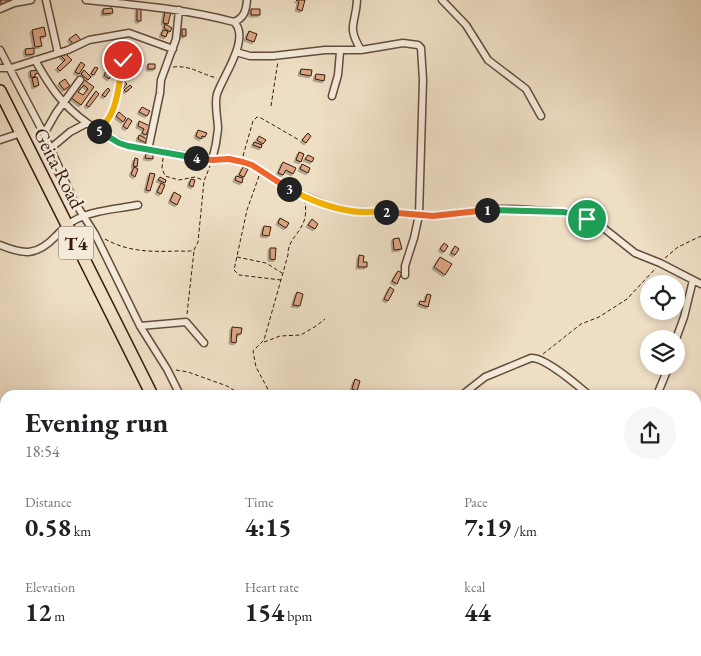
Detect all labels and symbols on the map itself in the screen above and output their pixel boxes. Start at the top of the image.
pin [102,39,144,81]
pin: 5 [86,118,112,144]
street label: Geita Road [28,123,91,214]
pin: 4 [184,146,208,170]
pin: 3 [276,176,302,202]
pin: 1 [474,198,500,222]
pin [566,198,608,240]
pin: 2 [374,200,398,224]
road number: T4 [58,227,94,260]

